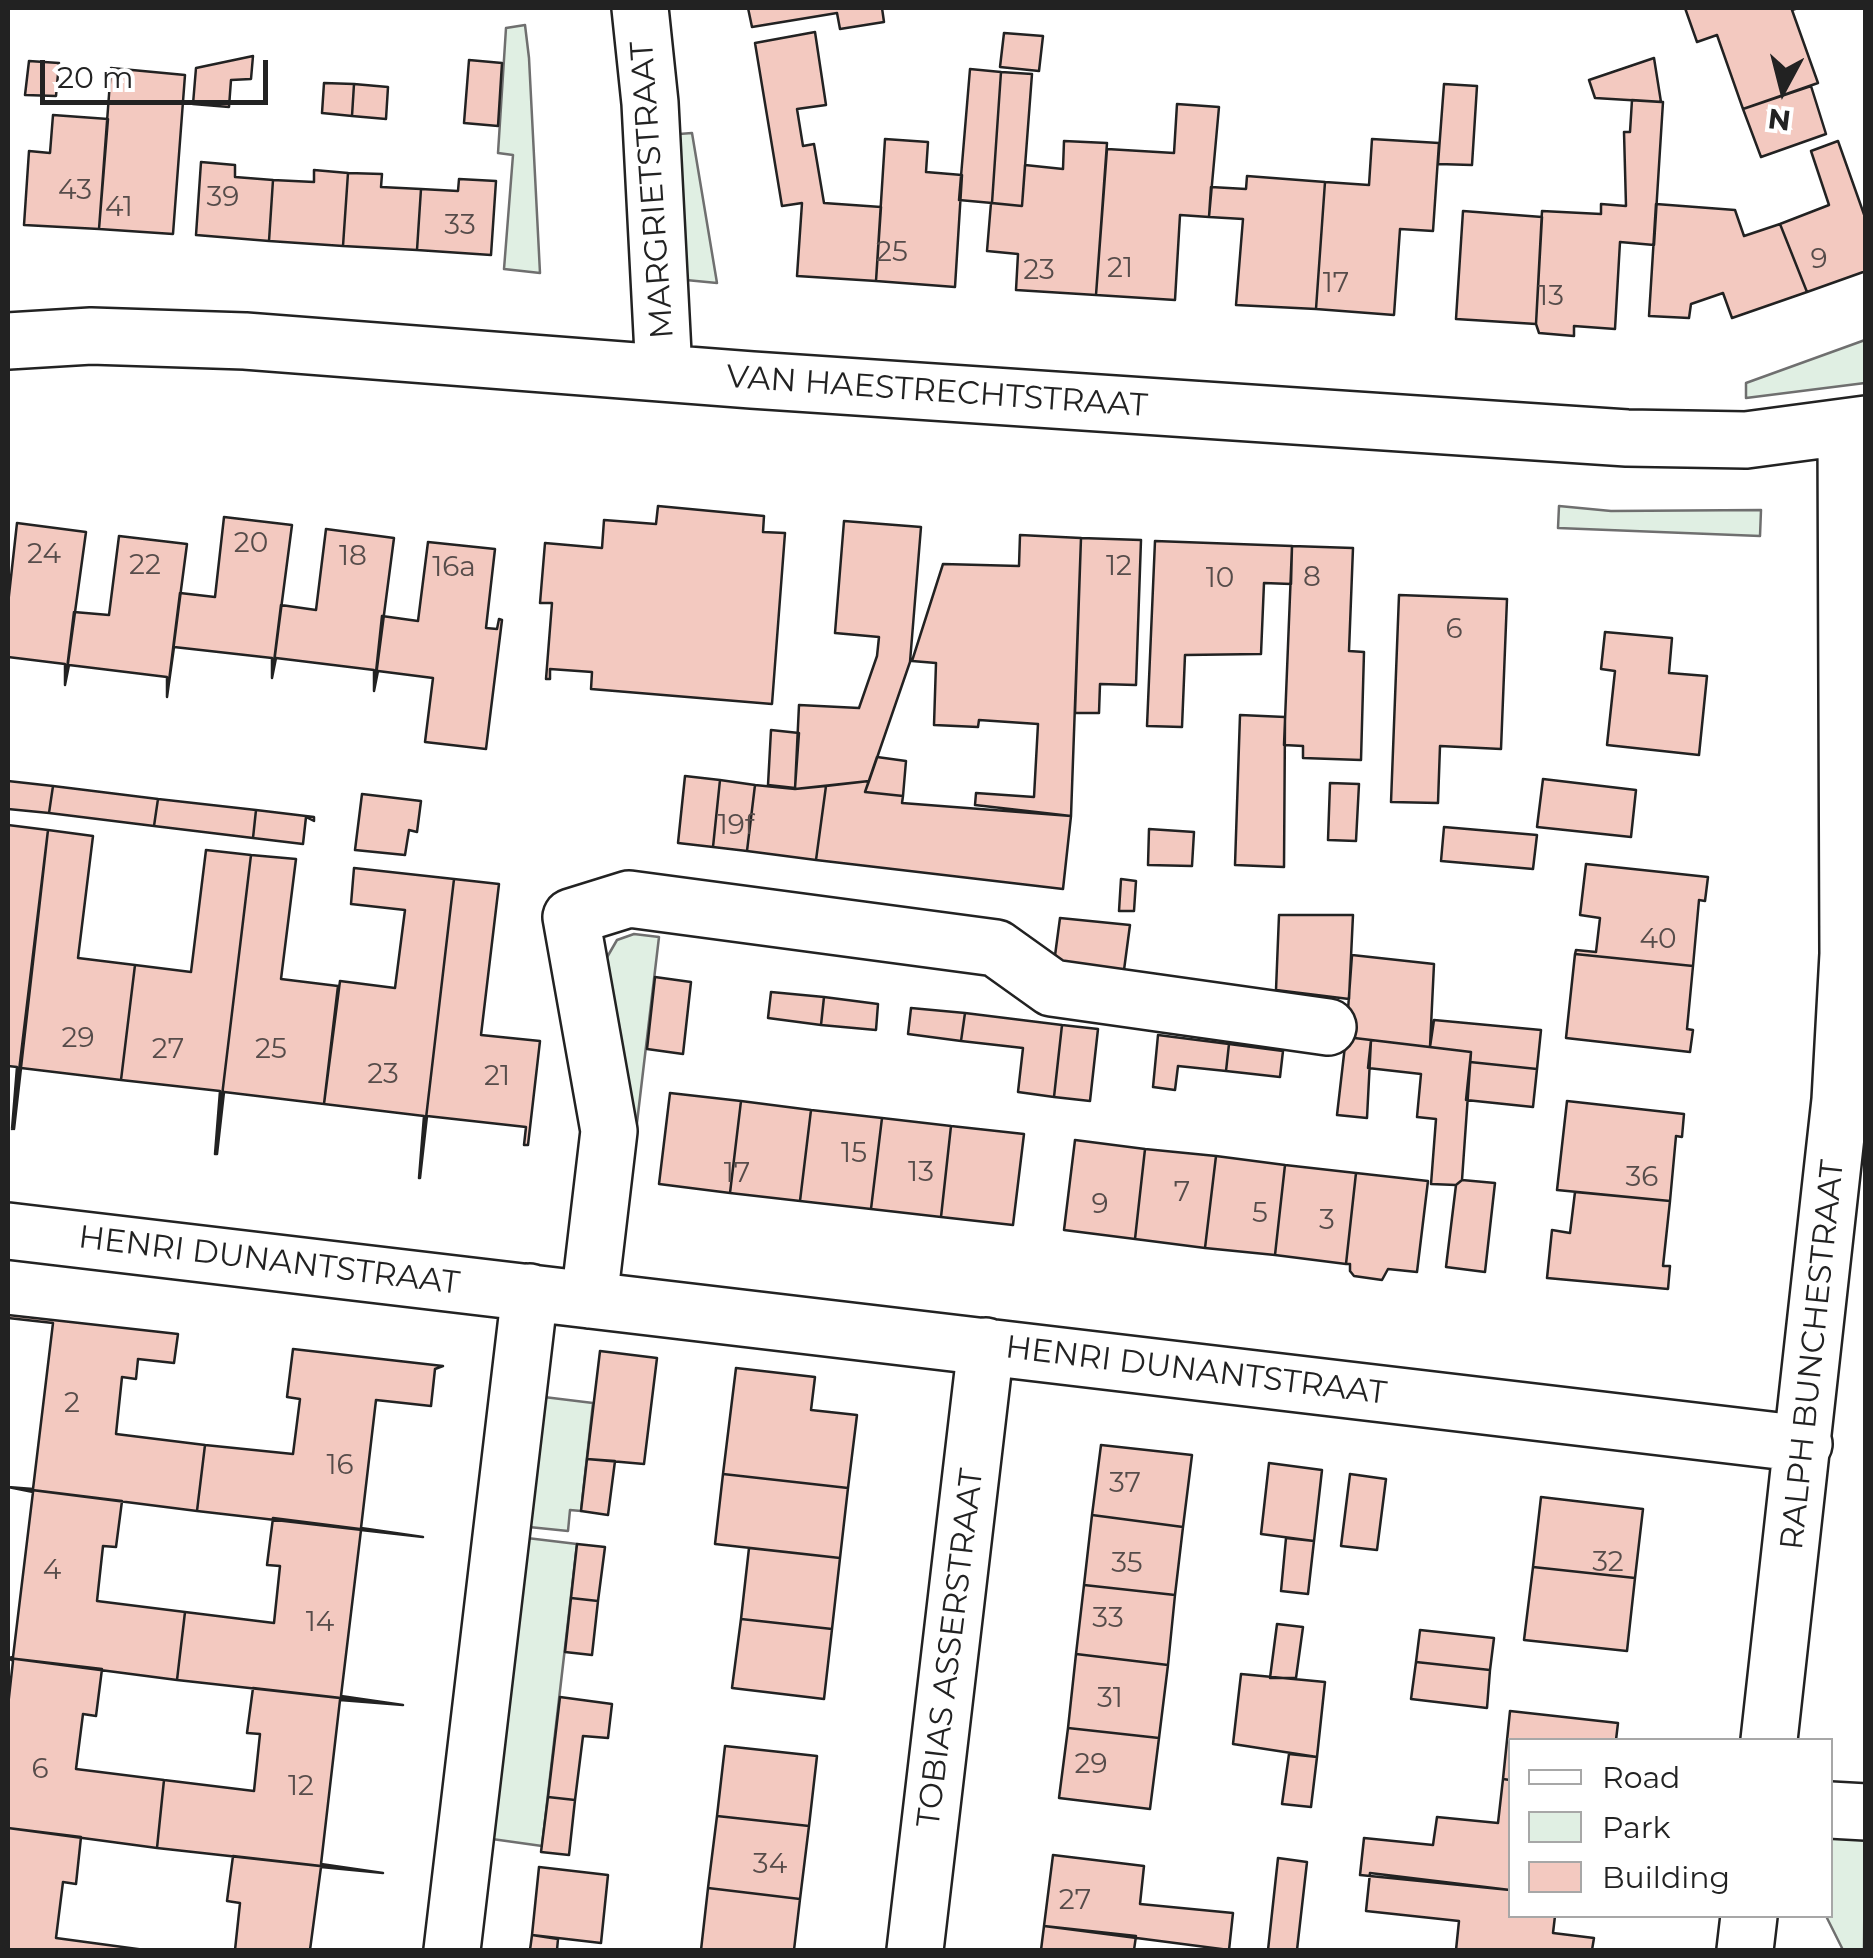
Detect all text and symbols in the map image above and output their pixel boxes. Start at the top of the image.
scale bar [45,40,272,102]
street label: MARGRIETSTRAAT [623,40,683,340]
north arrow [1733,40,1833,140]
text: 20 m [57,59,134,96]
text: N [1766,102,1793,138]
house number: 43 [58,174,92,208]
house number: 39 [207,181,239,215]
house number: 41 [105,191,133,225]
house number: 33 [444,209,476,243]
house number: 25 [876,236,908,270]
house number: 9 [1810,243,1828,277]
house number: 21 [1107,252,1133,286]
house number: 23 [1023,254,1055,288]
house number: 17 [1323,267,1349,301]
house number: 13 [1538,280,1564,314]
street label: VAN HAESTRECHTSTRAAT [725,358,1149,426]
house number: 20 [234,527,268,561]
house number: 24 [27,538,61,572]
house number: 18 [339,540,367,574]
house number: 22 [129,549,161,583]
house number: 12 [1106,550,1132,584]
house number: 16a [432,551,476,585]
house number: 8 [1303,561,1321,595]
house number: 10 [1206,562,1234,596]
house number: 6 [1445,613,1463,647]
house number: 19f [718,809,754,843]
house number: 40 [1639,923,1677,957]
house number: 29 [62,1022,94,1056]
house number: 27 [152,1033,184,1067]
house number: 25 [255,1033,287,1067]
house number: 23 [367,1058,399,1092]
house number: 21 [484,1060,510,1094]
house number: 15 [841,1137,867,1171]
house number: 13 [908,1156,934,1190]
house number: 17 [724,1157,750,1191]
street label: RALPH BUNCHESTRAAT [1773,1158,1853,1552]
house number: 36 [1626,1161,1658,1195]
house number: 7 [1174,1176,1190,1210]
house number: 9 [1091,1188,1109,1222]
house number: 5 [1252,1197,1268,1231]
house number: 3 [1319,1204,1335,1238]
street label: HENRI DUNANTSTRAAT [76,1219,462,1303]
street label: HENRI DUNANTSTRAAT [1003,1329,1389,1413]
house number: 2 [64,1387,80,1421]
house number: 16 [326,1449,354,1483]
street label: TOBIAS ASSERSTRAAT [910,1467,992,1829]
house number: 37 [1109,1467,1141,1501]
house number: 32 [1592,1546,1624,1580]
house number: 35 [1111,1547,1143,1581]
house number: 4 [43,1554,61,1588]
house number: 33 [1092,1602,1124,1636]
house number: 14 [306,1606,334,1640]
house number: 31 [1097,1682,1123,1716]
legend [1508,1738,1833,1918]
house number: 29 [1075,1748,1107,1782]
house number: 6 [31,1753,49,1787]
text: Road [1602,1759,1680,1796]
house number: 12 [288,1770,314,1804]
text: Park [1602,1809,1671,1846]
house number: 34 [753,1848,787,1882]
text: Building [1602,1859,1730,1896]
house number: 27 [1059,1884,1091,1918]

